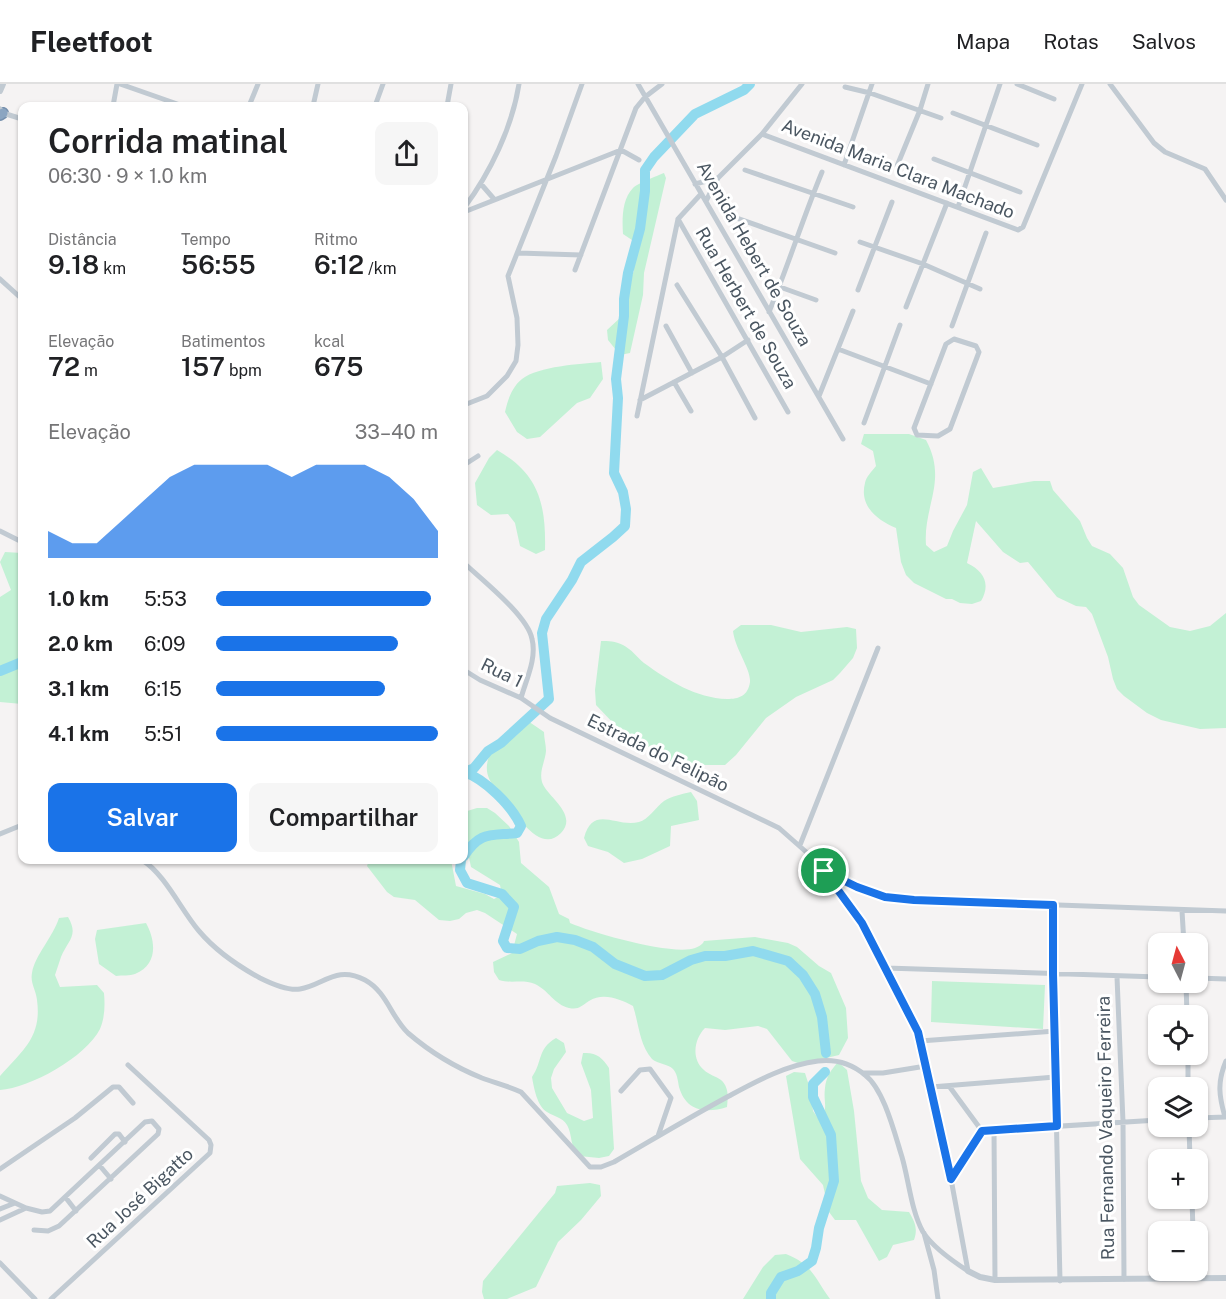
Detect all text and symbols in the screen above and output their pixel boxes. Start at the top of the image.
text: Fleetfoot [30,25,153,58]
text: Mapa [956,29,1010,54]
text: Rotas [1043,29,1099,54]
text: Salvos [1132,29,1196,54]
street label: Avenida Maria Clara Machado [779,114,1018,223]
text: Corrida matinal [48,122,288,160]
button: share [375,122,438,185]
street label: Avenida Hebert de Souza [693,158,816,350]
text: 06:30 · 9 × 1.0 km [48,164,207,188]
street label: Rua Herbert de Souza [692,223,801,392]
text: Distância [48,230,117,249]
text: Tempo [181,230,231,249]
text: Ritmo [314,230,358,249]
text: 9.18 [48,249,99,280]
text: 56:55 [181,249,256,280]
text: 6:12 [314,249,364,280]
text: km [99,259,126,278]
text: /km [364,259,396,278]
text: Elevação [48,332,114,351]
text: Batimentos [181,332,265,351]
text: kcal [314,332,345,351]
text: 72 [48,351,80,382]
text: 157 [181,351,225,382]
text: 675 [314,351,363,382]
text: m [80,361,98,380]
text: bpm [225,361,262,380]
text: Elevação [48,420,131,444]
text: 33–40 m [355,420,438,444]
text: 1.0 km [48,587,109,611]
text: 5:53 [144,587,187,611]
text: 2.0 km [48,632,113,656]
text: 6:09 [144,632,186,656]
street label: Rua 1 [478,653,527,692]
text: 3.1 km [48,677,109,701]
text: 6:15 [144,677,182,701]
street label: Estrada do Felipão [584,709,732,796]
text: 4.1 km [48,722,109,746]
text: 5:51 [144,722,182,746]
button: Salvar [48,783,237,852]
button: Compartilhar [249,783,438,852]
pin [798,845,849,896]
icon: arrive [807,854,840,887]
north arrow [1148,933,1208,993]
map controls [1148,933,1208,1281]
street label: Rua Fernando Vaqueiro Ferreira [1093,996,1118,1260]
button: locate [1148,1005,1208,1065]
button: layers [1148,1077,1208,1137]
street label: Rua José Bigatto [82,1143,197,1252]
button: + [1148,1149,1208,1209]
button: − [1148,1221,1208,1281]

